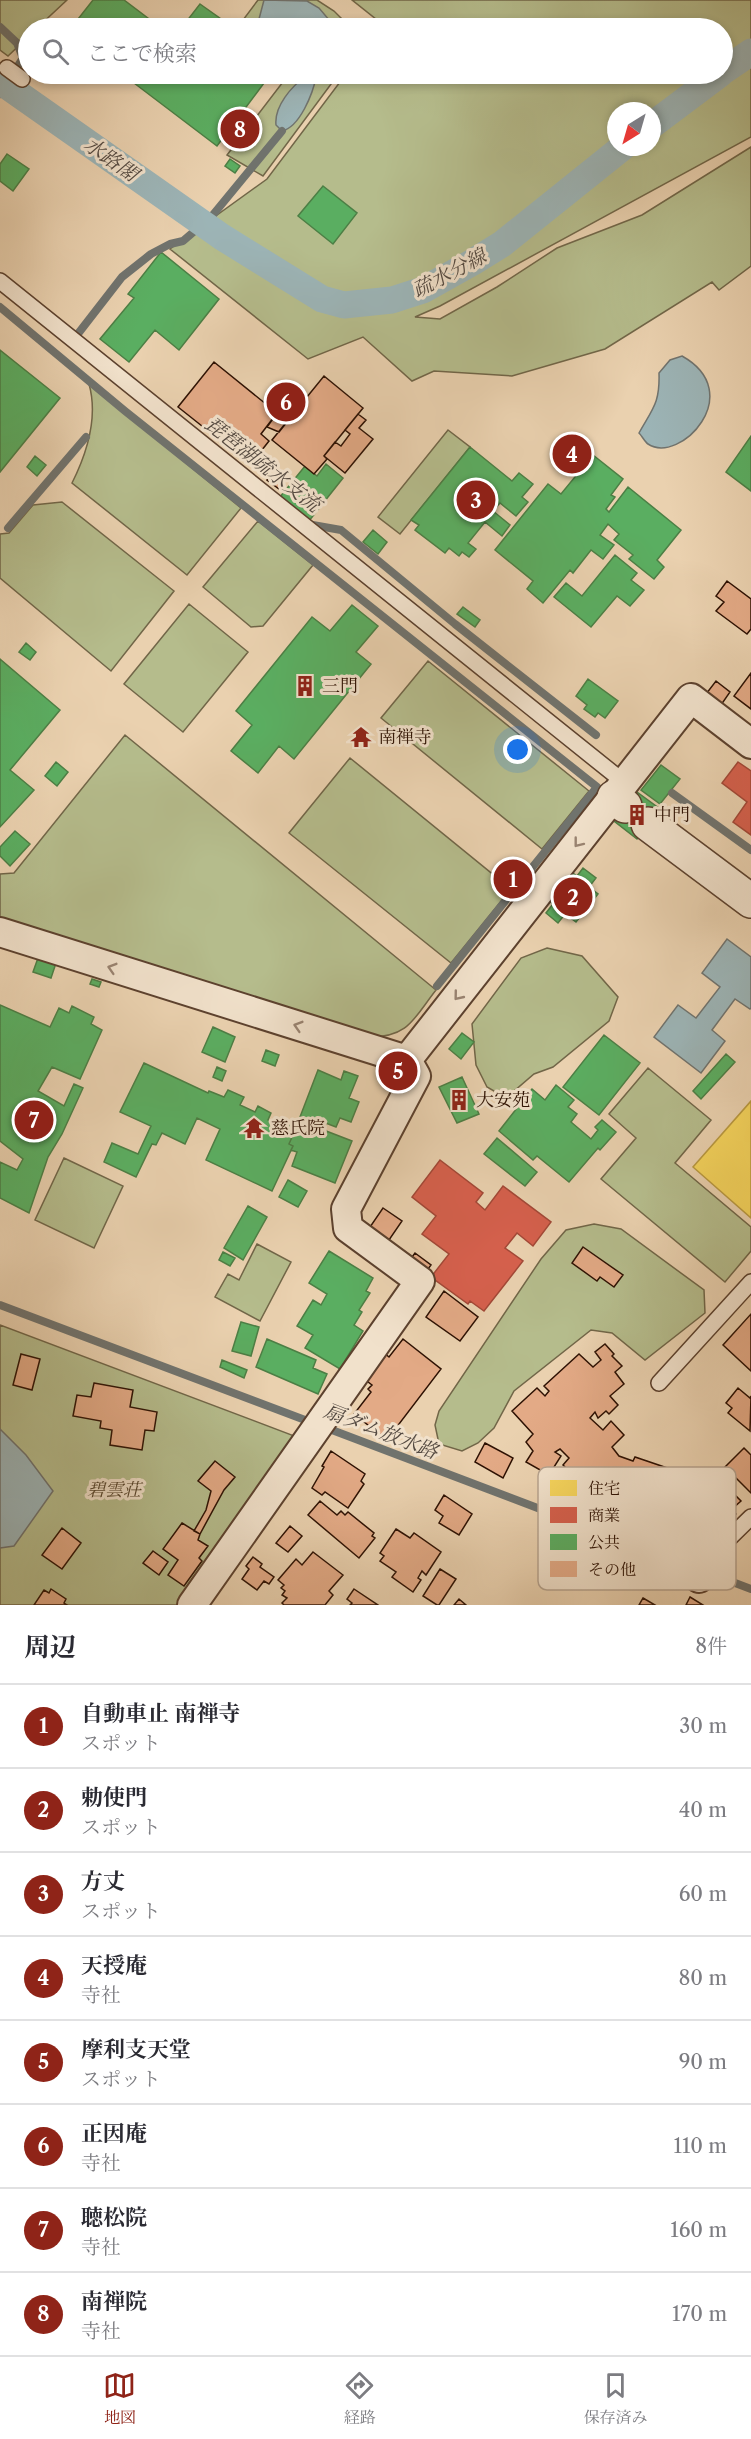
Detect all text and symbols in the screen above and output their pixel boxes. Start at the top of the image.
search box [18,18,733,84]
icon: search [39,35,72,68]
text: ここで検索 [87,40,197,67]
north arrow [607,102,661,156]
pin: 8 [220,106,260,152]
water label: 水路閣 [80,132,145,188]
water label: 疏水分線 [408,242,493,302]
pin: 6 [266,380,306,424]
water label: 琵琶湖疏水支流 [200,411,328,518]
pin: 4 [552,432,592,476]
pin: 3 [456,478,496,522]
building icon: 三門 [293,674,317,698]
place label: 三門 [322,675,358,697]
temple icon: 南禅寺 [349,725,373,749]
place label: 南禅寺 [378,726,432,748]
your location [503,735,532,764]
building icon: 中門 [625,803,649,827]
place label: 中門 [654,804,690,826]
one-way arrow [574,836,585,847]
pin: 1 [494,856,532,902]
pin: 2 [554,874,592,920]
one-way arrow [107,962,118,975]
one-way arrow [454,989,465,1000]
one-way arrow [293,1021,304,1033]
pin: 5 [378,1048,418,1094]
building icon: 大安苑 [447,1088,471,1112]
place label: 大安苑 [476,1089,530,1111]
pin: 7 [15,1098,54,1142]
temple icon: 慈氏院 [242,1116,266,1140]
place label: 慈氏院 [271,1117,325,1139]
water label: 扇ダム放水路 [321,1398,443,1464]
legend [538,1467,736,1590]
text: 住宅 [588,1478,620,1498]
park label: 碧雲荘 [87,1479,144,1501]
text: 商業 [588,1505,620,1525]
text: 公共 [588,1532,620,1552]
text: その他 [588,1559,636,1579]
text: 周辺 [24,1631,76,1663]
text: 8件 [695,1634,727,1658]
text: 自動車止 南禅寺 [81,1700,241,1727]
text: 1 [39,1714,48,1738]
text: 30 m [679,1714,727,1738]
text: スポット [81,1731,161,1755]
text: 勅使門 [81,1784,147,1811]
text: 2 [38,1798,49,1822]
text: 40 m [679,1798,727,1822]
text: スポット [81,1815,161,1839]
text: 方丈 [81,1868,125,1895]
text: 3 [38,1882,49,1906]
text: 60 m [679,1882,727,1906]
text: スポット [81,1899,161,1923]
text: 天授庵 [81,1952,147,1979]
text: 4 [38,1966,49,1990]
text: 80 m [679,1966,727,1990]
text: 寺社 [81,1983,121,2007]
text: 摩利支天堂 [81,2036,191,2063]
text: 5 [38,2050,49,2074]
text: 90 m [679,2050,727,2074]
text: スポット [81,2067,161,2091]
text: 正因庵 [81,2120,147,2147]
text: 6 [38,2134,49,2158]
text: 110 m [674,2134,727,2158]
text: 寺社 [81,2151,121,2175]
text: 聴松院 [81,2204,147,2231]
text: 7 [38,2218,49,2242]
text: 160 m [670,2218,727,2242]
text: 寺社 [81,2235,121,2259]
text: 南禅院 [81,2288,147,2315]
text: 8 [37,2302,50,2326]
text: 170 m [672,2302,727,2326]
text: 寺社 [81,2319,121,2343]
tab: 地図 [103,2369,136,2428]
tab: 経路 [343,2369,376,2428]
tab: 保存済み [583,2369,647,2428]

